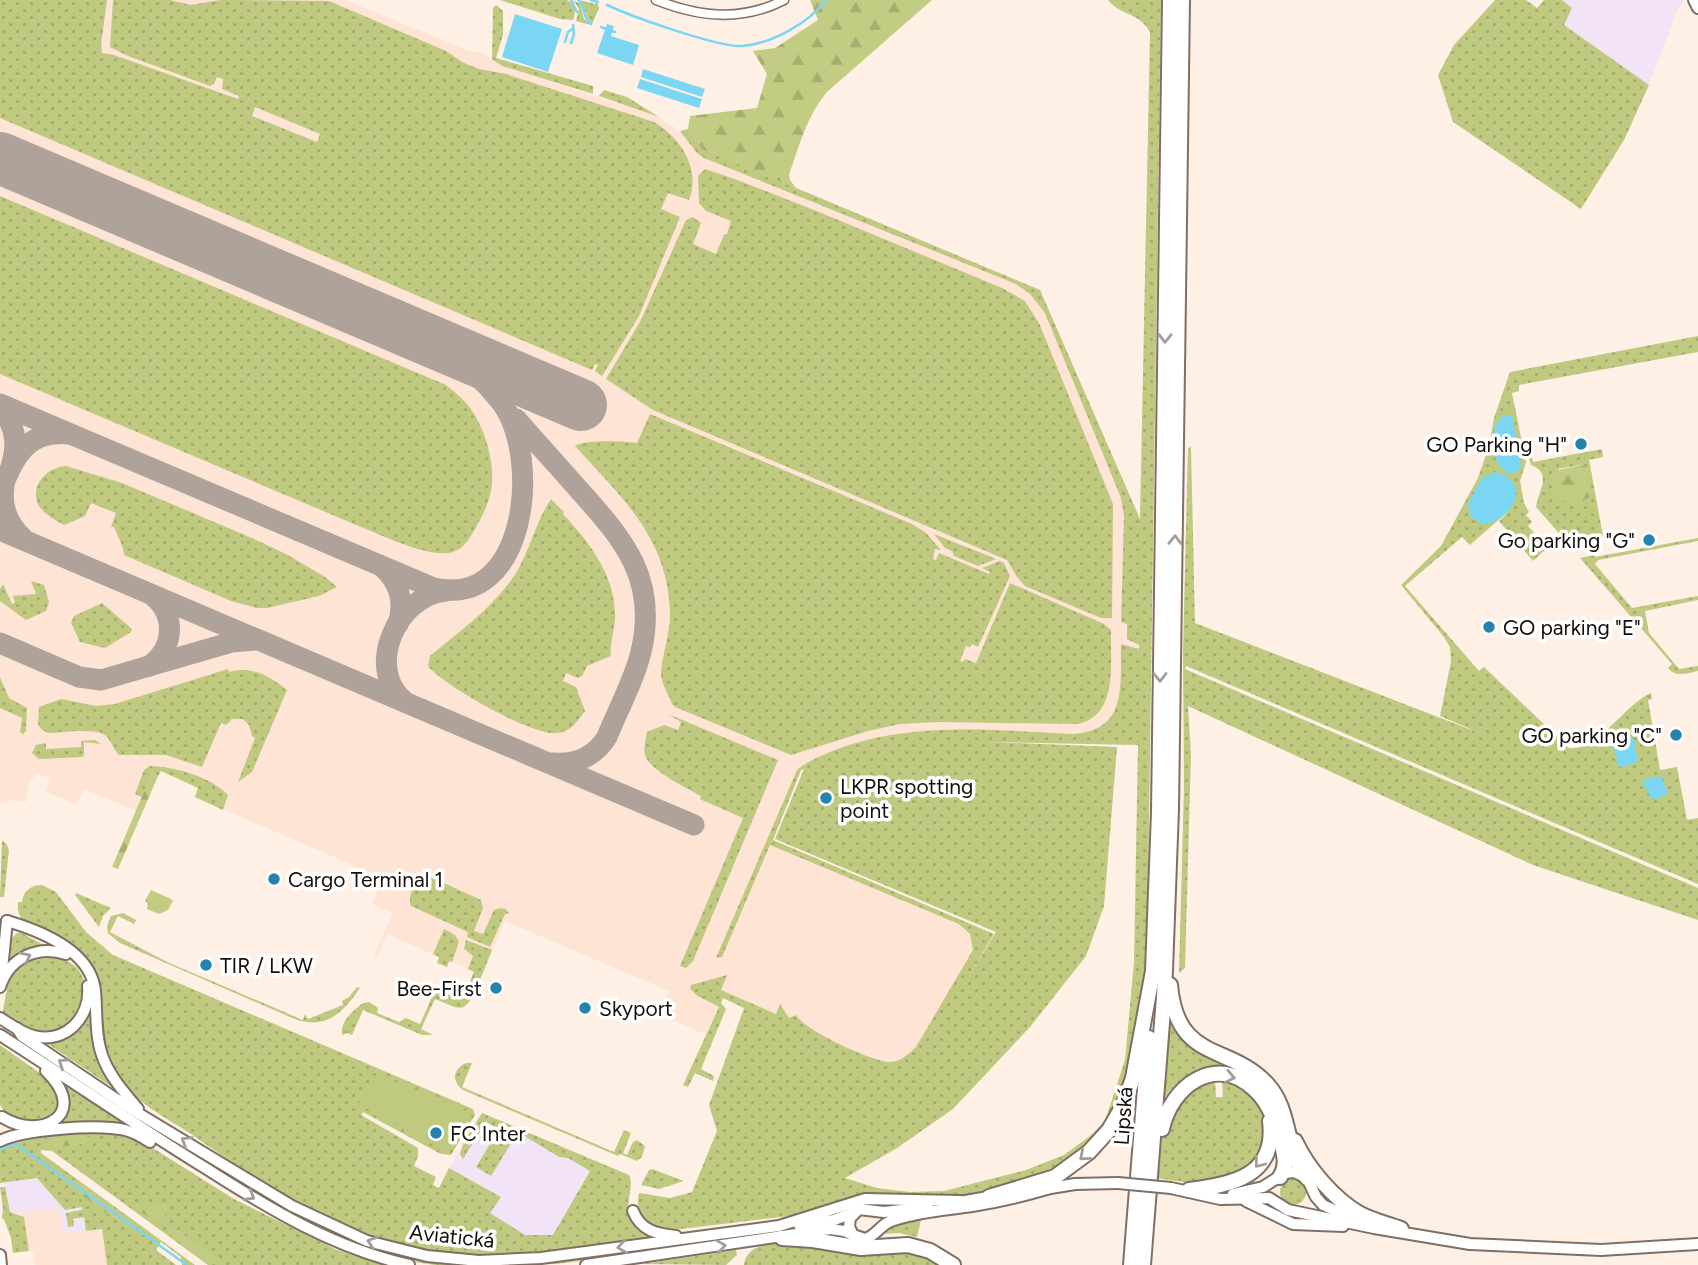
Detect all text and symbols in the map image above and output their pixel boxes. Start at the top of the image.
one-way arrow [1157,333,1173,343]
place label: GO Parking "H" [1426,432,1567,457]
marker: GO Parking "H" [1573,436,1589,452]
place label: Go parking "G" [1498,528,1635,553]
marker: Go parking "G" [1641,532,1657,548]
one-way arrow [1167,534,1183,545]
place label: GO parking "E" [1503,615,1641,640]
marker: GO parking "E" [1481,619,1497,635]
one-way arrow [1152,672,1168,683]
place label: GO parking "C" [1521,723,1662,748]
marker: GO parking "C" [1668,727,1684,743]
place label: LKPR spotting point [840,774,973,823]
marker: LKPR spotting point [818,790,834,806]
place label: Cargo Terminal 1 [288,867,443,892]
marker: Cargo Terminal 1 [266,871,282,887]
one-way arrow [19,951,31,965]
place label: TIR / LKW [220,953,313,978]
marker: TIR / LKW [198,957,214,973]
place label: Bee-First [396,976,482,1001]
marker: Bee-First [488,980,504,996]
place label: Skyport [599,996,673,1021]
marker: Skyport [577,1000,593,1016]
one-way arrow [58,1059,71,1071]
one-way arrow [1224,1069,1236,1084]
street label: Lipská [1108,1086,1138,1146]
place label: FC Inter [450,1121,526,1146]
marker: FC Inter [428,1125,444,1141]
one-way arrow [180,1137,193,1150]
one-way arrow [1079,1148,1092,1160]
one-way arrow [1254,1156,1267,1168]
one-way arrow [242,1188,255,1201]
street label: Aviatická [408,1219,496,1253]
one-way arrow [367,1236,379,1250]
one-way arrow [716,1239,727,1254]
one-way arrow [616,1240,627,1255]

